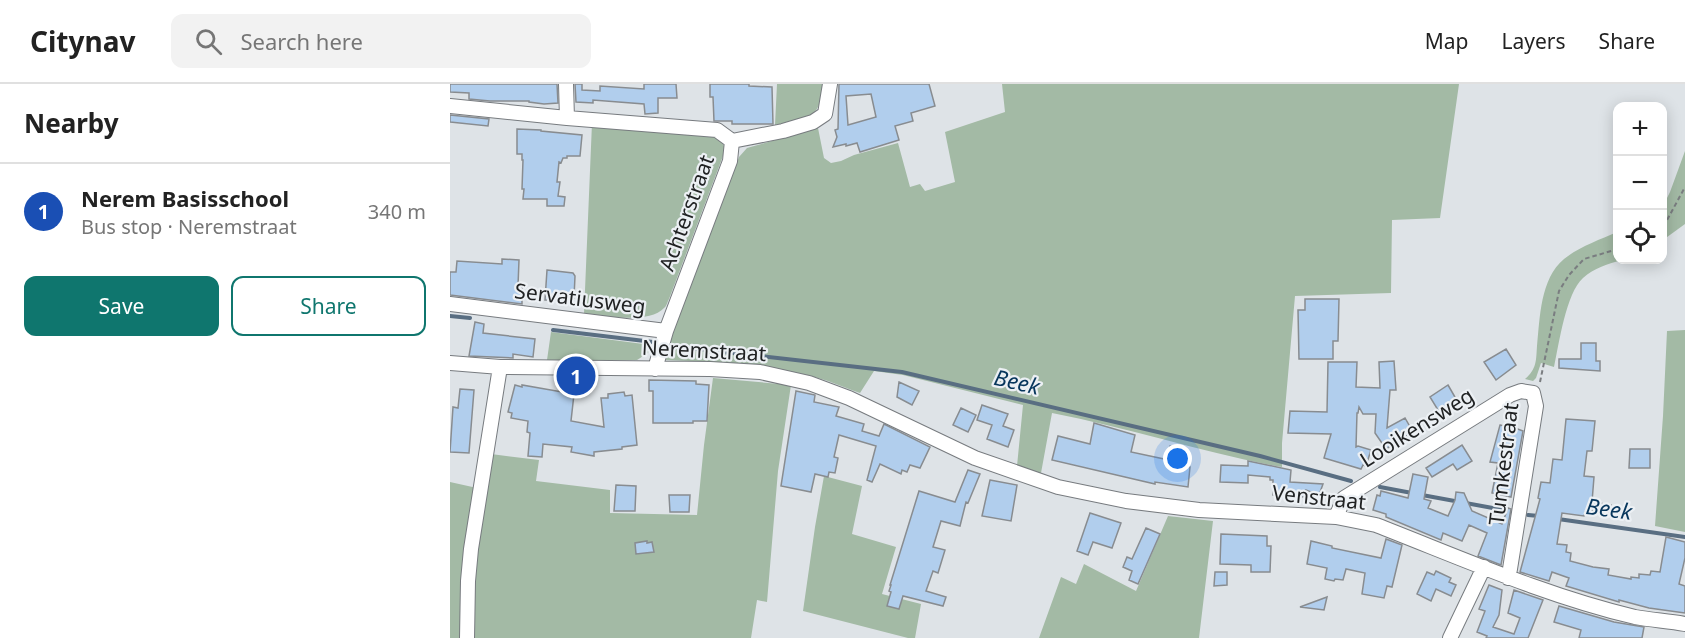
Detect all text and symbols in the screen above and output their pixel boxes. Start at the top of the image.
search box [171,14,591,68]
text: Citynav [30,22,135,60]
icon: search [192,25,225,58]
text: Search here [240,26,363,56]
text: Map [1425,27,1469,55]
text: Layers [1502,27,1566,55]
text: Share [1599,27,1655,55]
map controls [1613,102,1667,264]
button: + [1613,102,1667,156]
text: Nearby [24,105,119,141]
street label: Achterstraat [652,150,720,275]
button: − [1613,156,1667,210]
text: Nerem Basisschool [81,183,289,213]
text: 1 [38,198,49,225]
text: 340 m [368,198,426,225]
button: locate [1613,210,1667,264]
text: Bus stop · Neremstraat [81,213,297,240]
button: Save [24,276,219,336]
button: Share [231,276,426,336]
street label: Servatiusweg [513,276,647,320]
street label: Neremstraat [641,333,767,367]
pin: 1 [556,354,596,398]
water label: Beek [991,361,1044,401]
street label: Looikensweg [1354,381,1479,473]
street label: Tumkestraat [1482,401,1524,527]
your location [1163,444,1192,473]
street label: Venstraat [1271,478,1368,516]
water label: Beek [1584,490,1635,526]

